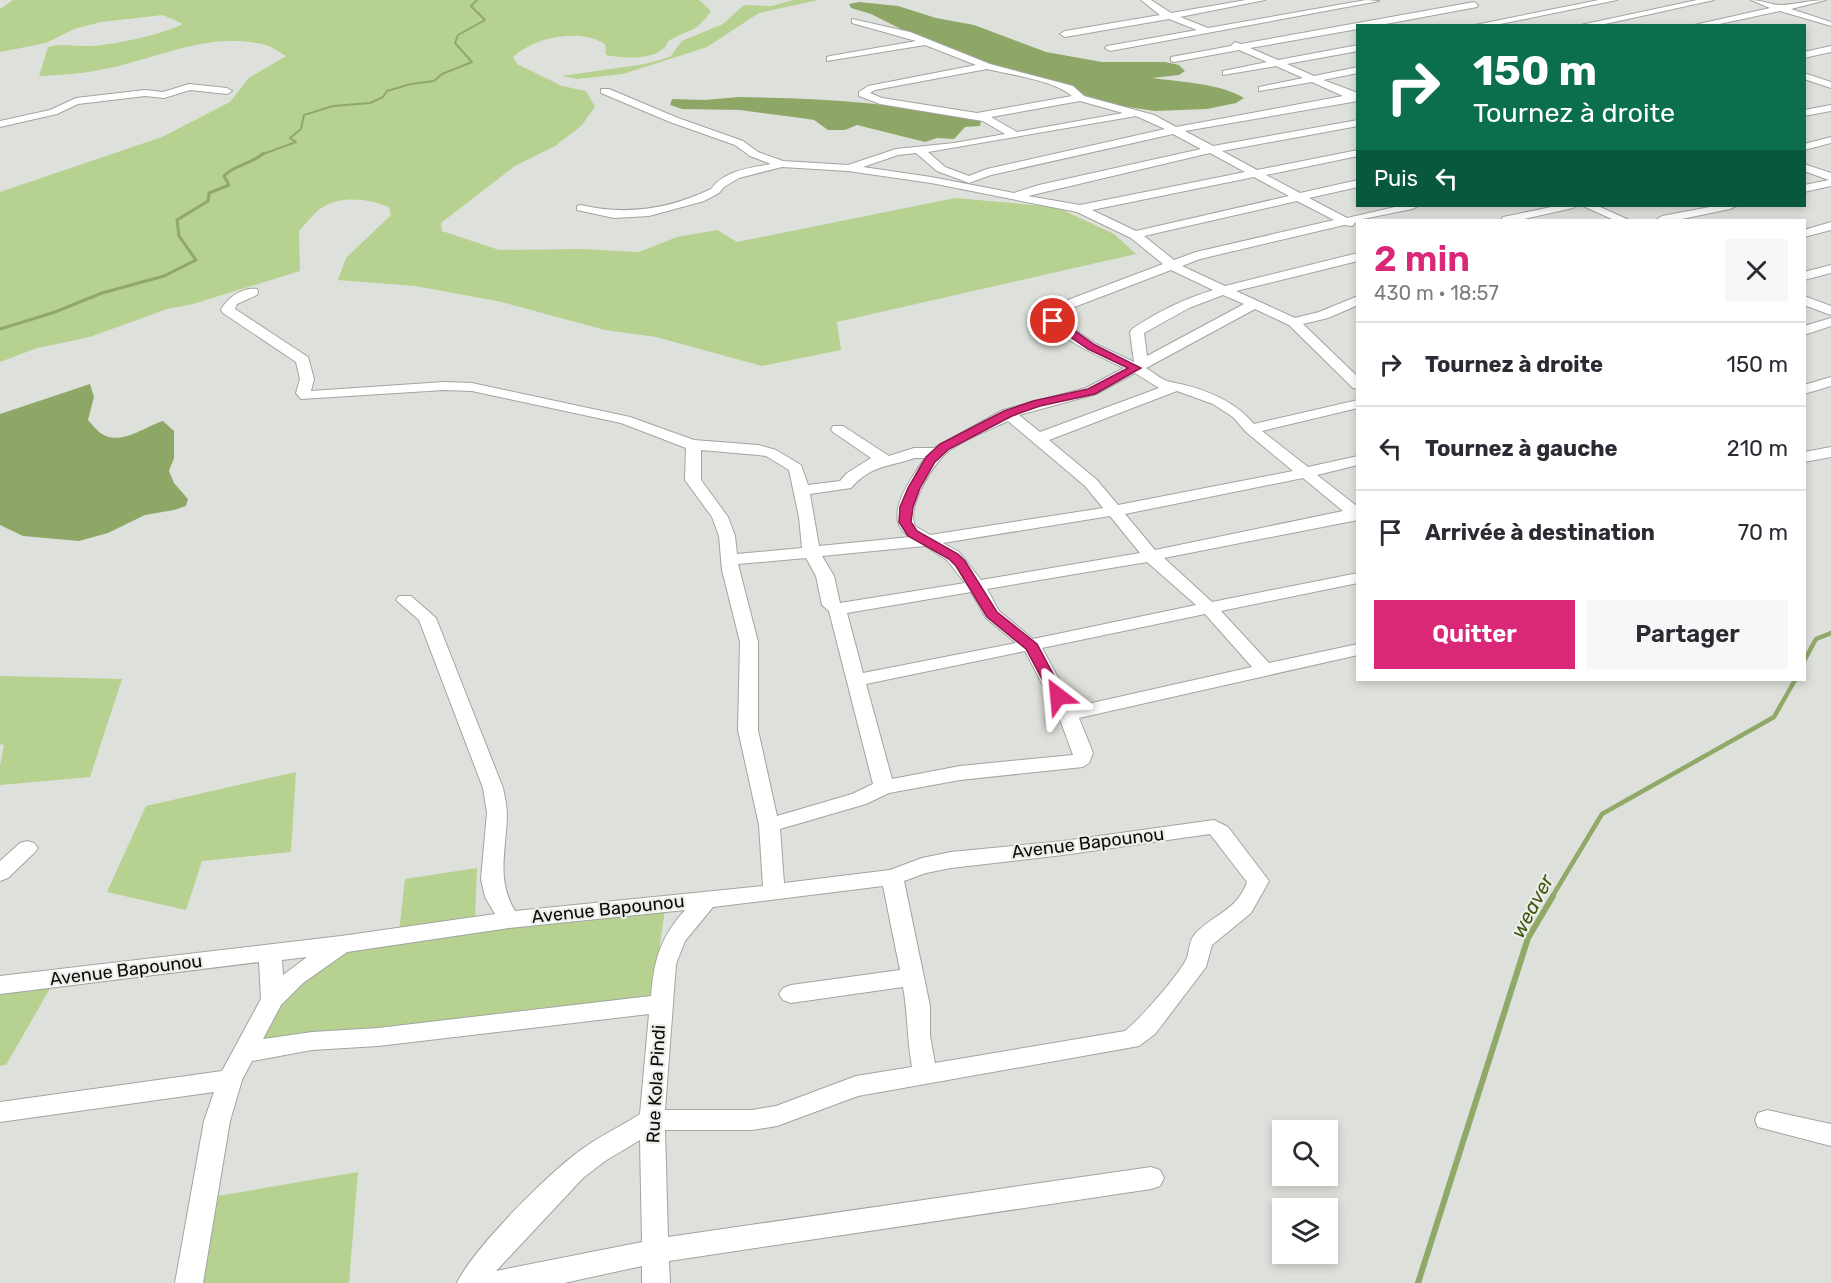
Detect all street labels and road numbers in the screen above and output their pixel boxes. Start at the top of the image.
street label: Avenue Bapounou [1011,823,1165,863]
street label: Avenue Bapounou [531,890,685,928]
street label: Avenue Bapounou [49,950,203,990]
street label: Rue Kola Pindi [642,1024,670,1144]

